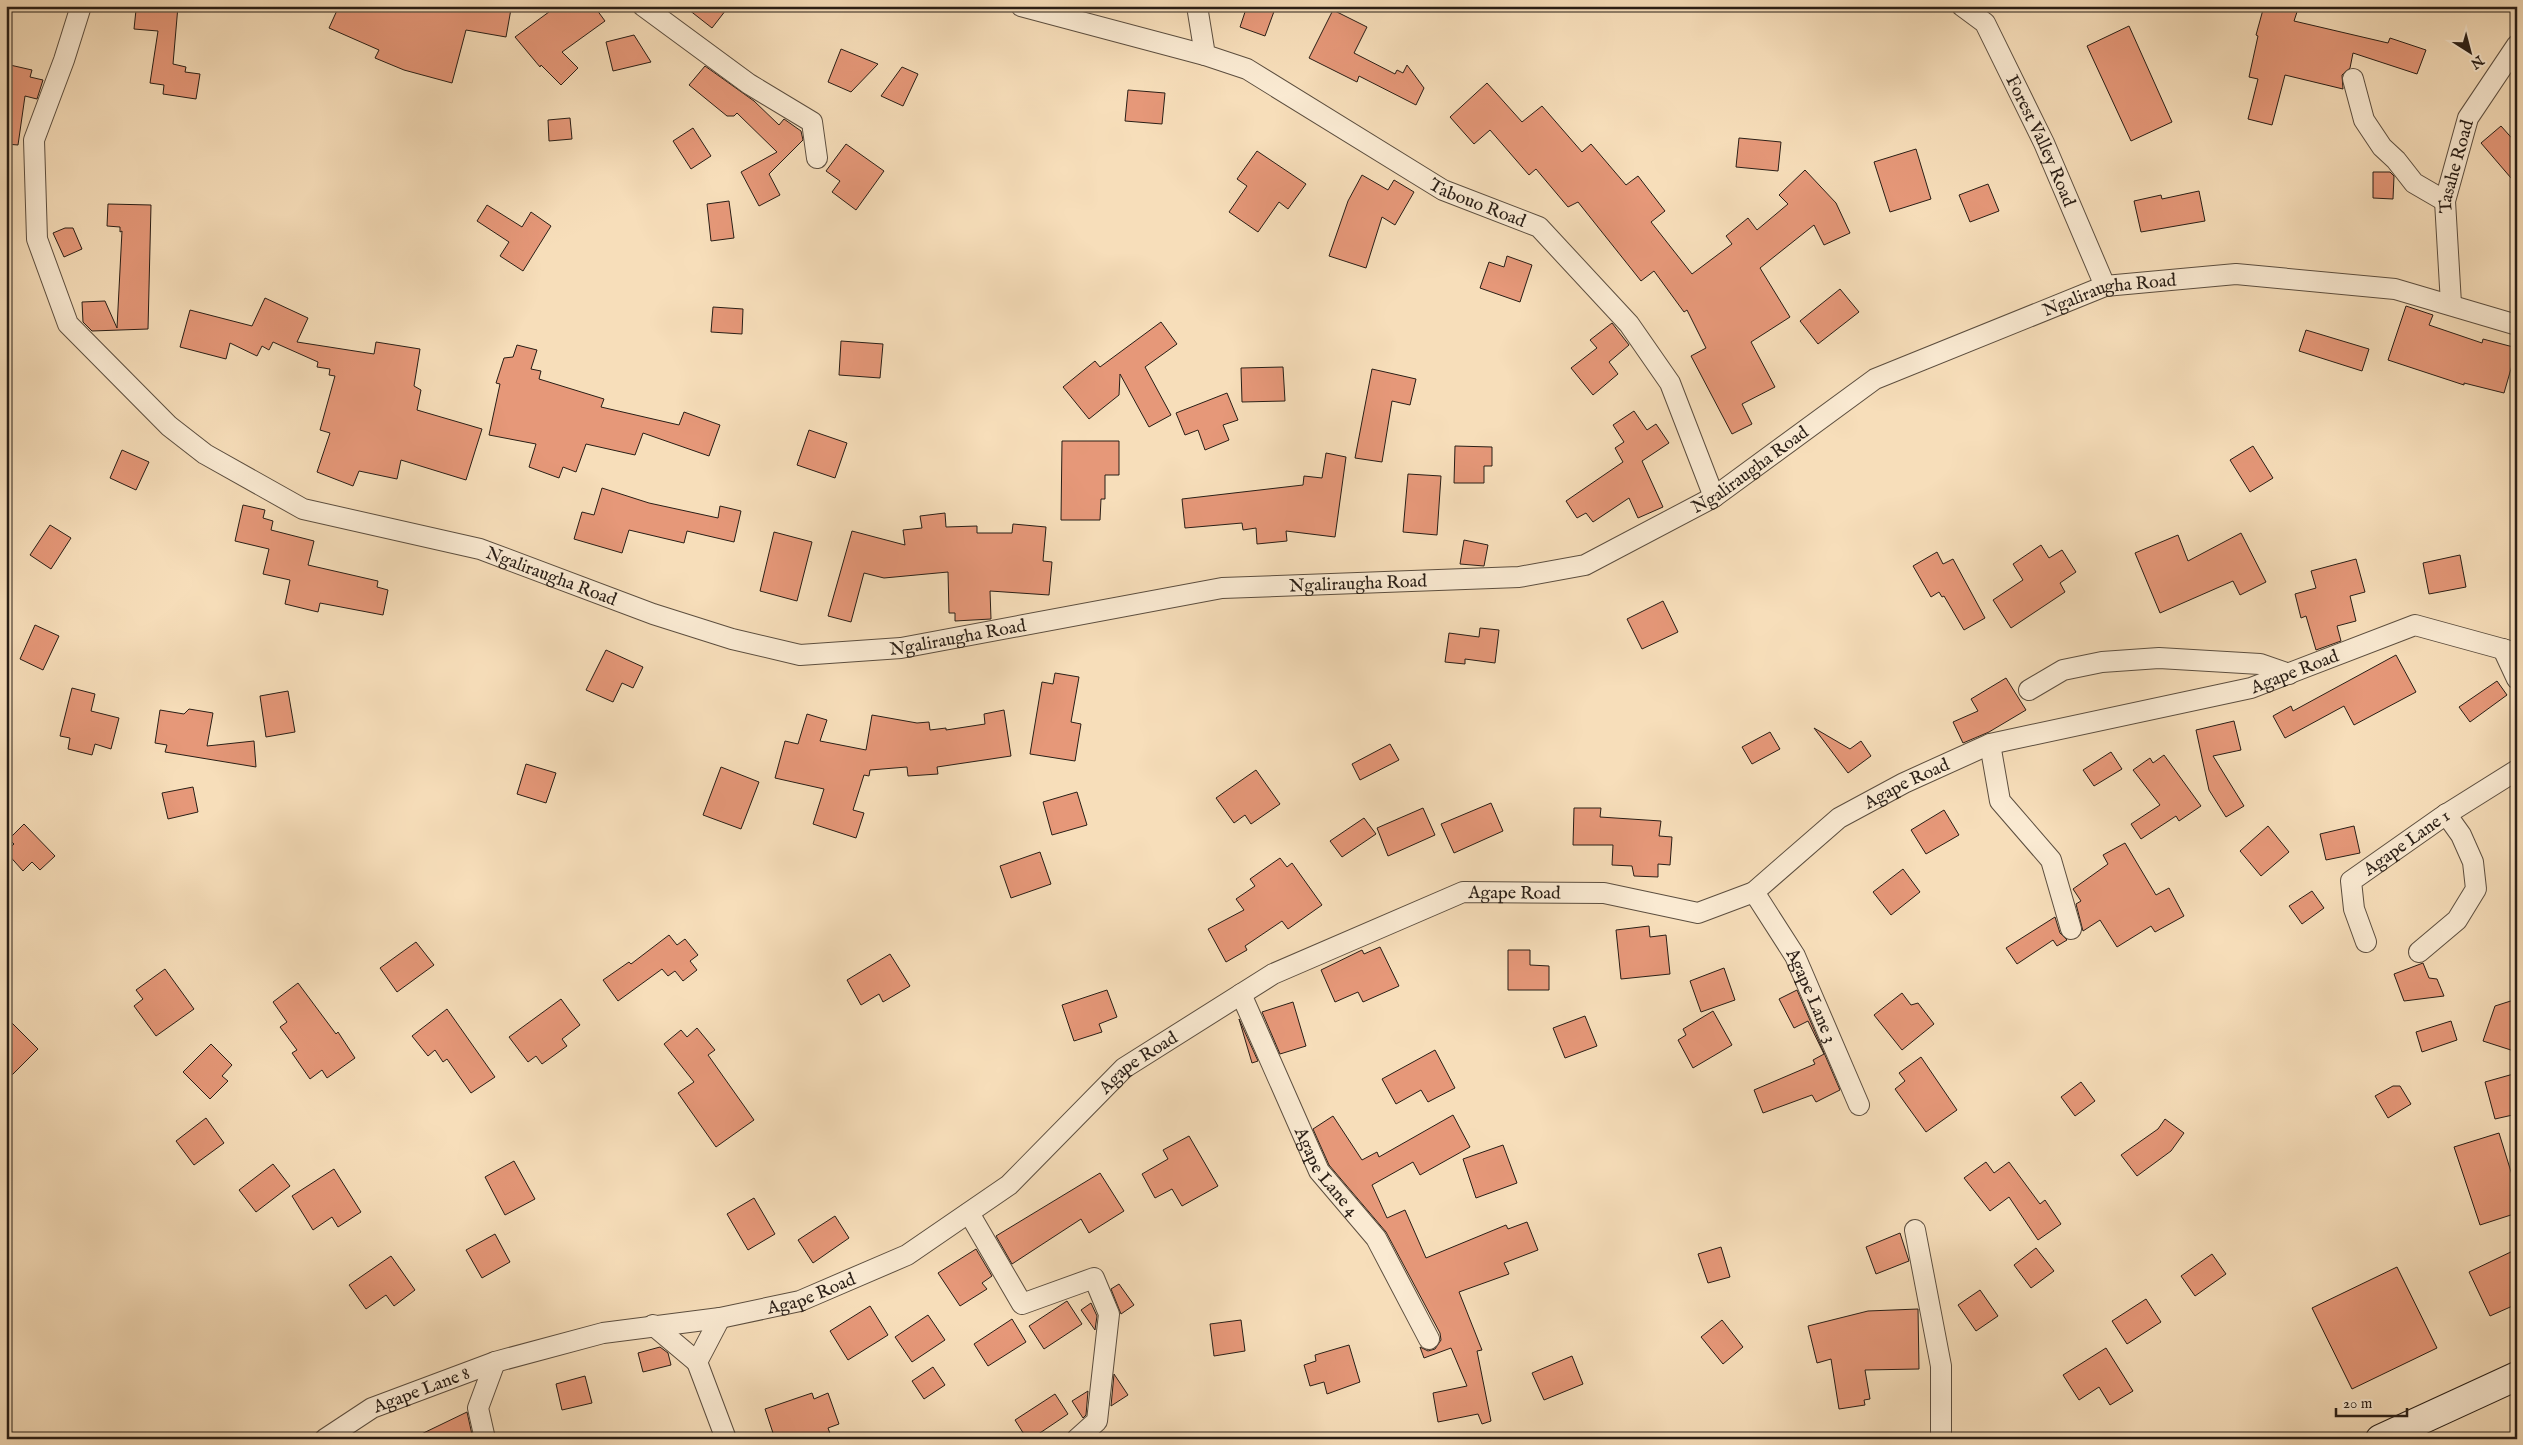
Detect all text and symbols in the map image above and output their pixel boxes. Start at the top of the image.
north arrow [2446,28,2496,78]
text: N [2467,50,2488,73]
street label: Forest Valley Road [1999,72,2080,211]
street label: Tasahe Road [2435,117,2480,214]
street label: Tabouo Road [1424,174,1529,234]
street label: Ngaliraugha Road [2039,270,2178,323]
street label: Ngaliraugha Road [1688,421,1814,520]
street label: Ngaliraugha Road [482,542,620,612]
street label: Ngaliraugha Road [1289,570,1428,599]
street label: Ngaliraugha Road [889,615,1028,662]
street label: Agape Road [2247,645,2343,700]
street label: Agape Road [1859,754,1954,816]
street label: Agape Lane 1 [2359,805,2455,882]
street label: Agape Road [1467,882,1561,906]
street label: Agape Lane 3 [1780,944,1841,1047]
street label: Agape Road [1094,1027,1183,1100]
street label: Agape Lane 4 [1288,1123,1363,1222]
street label: Agape Road [764,1268,860,1321]
street label: Agape Lane 8 [370,1362,473,1420]
scale bar [2336,1385,2407,1417]
text: 20 m [2343,1394,2373,1413]

